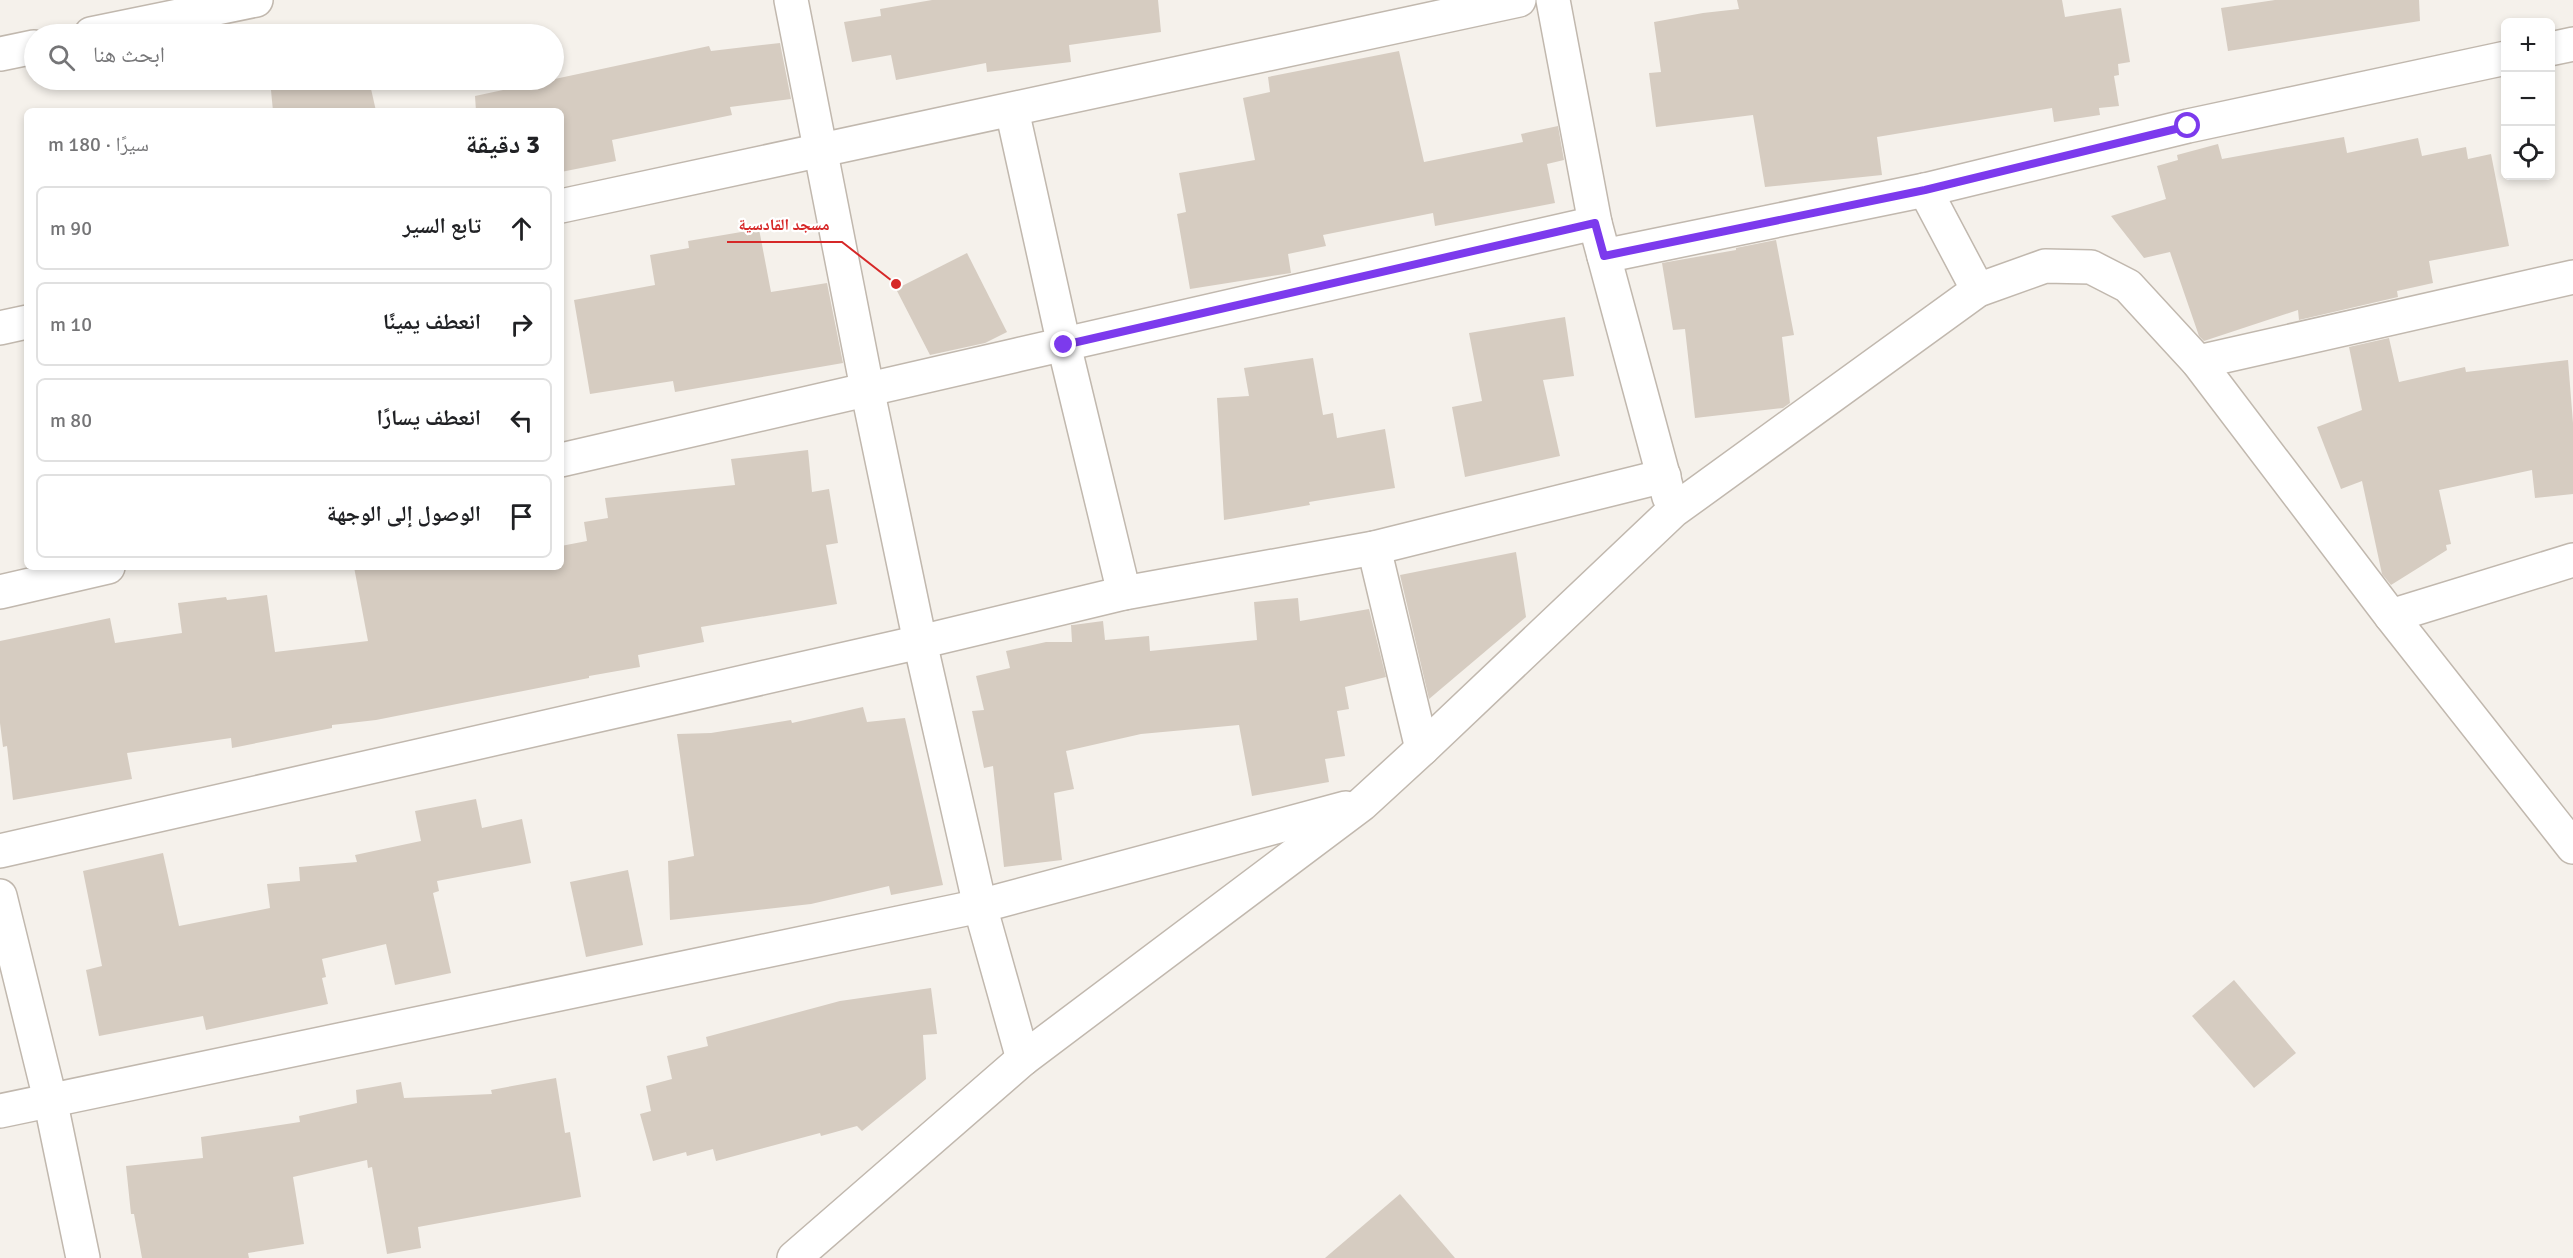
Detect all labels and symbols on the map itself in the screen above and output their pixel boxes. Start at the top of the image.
route start [2174,112,2200,138]
callout: مسجد القادسية [727,208,842,242]
text: مسجد القادسية [738,215,830,235]
route end [1050,331,1076,357]

